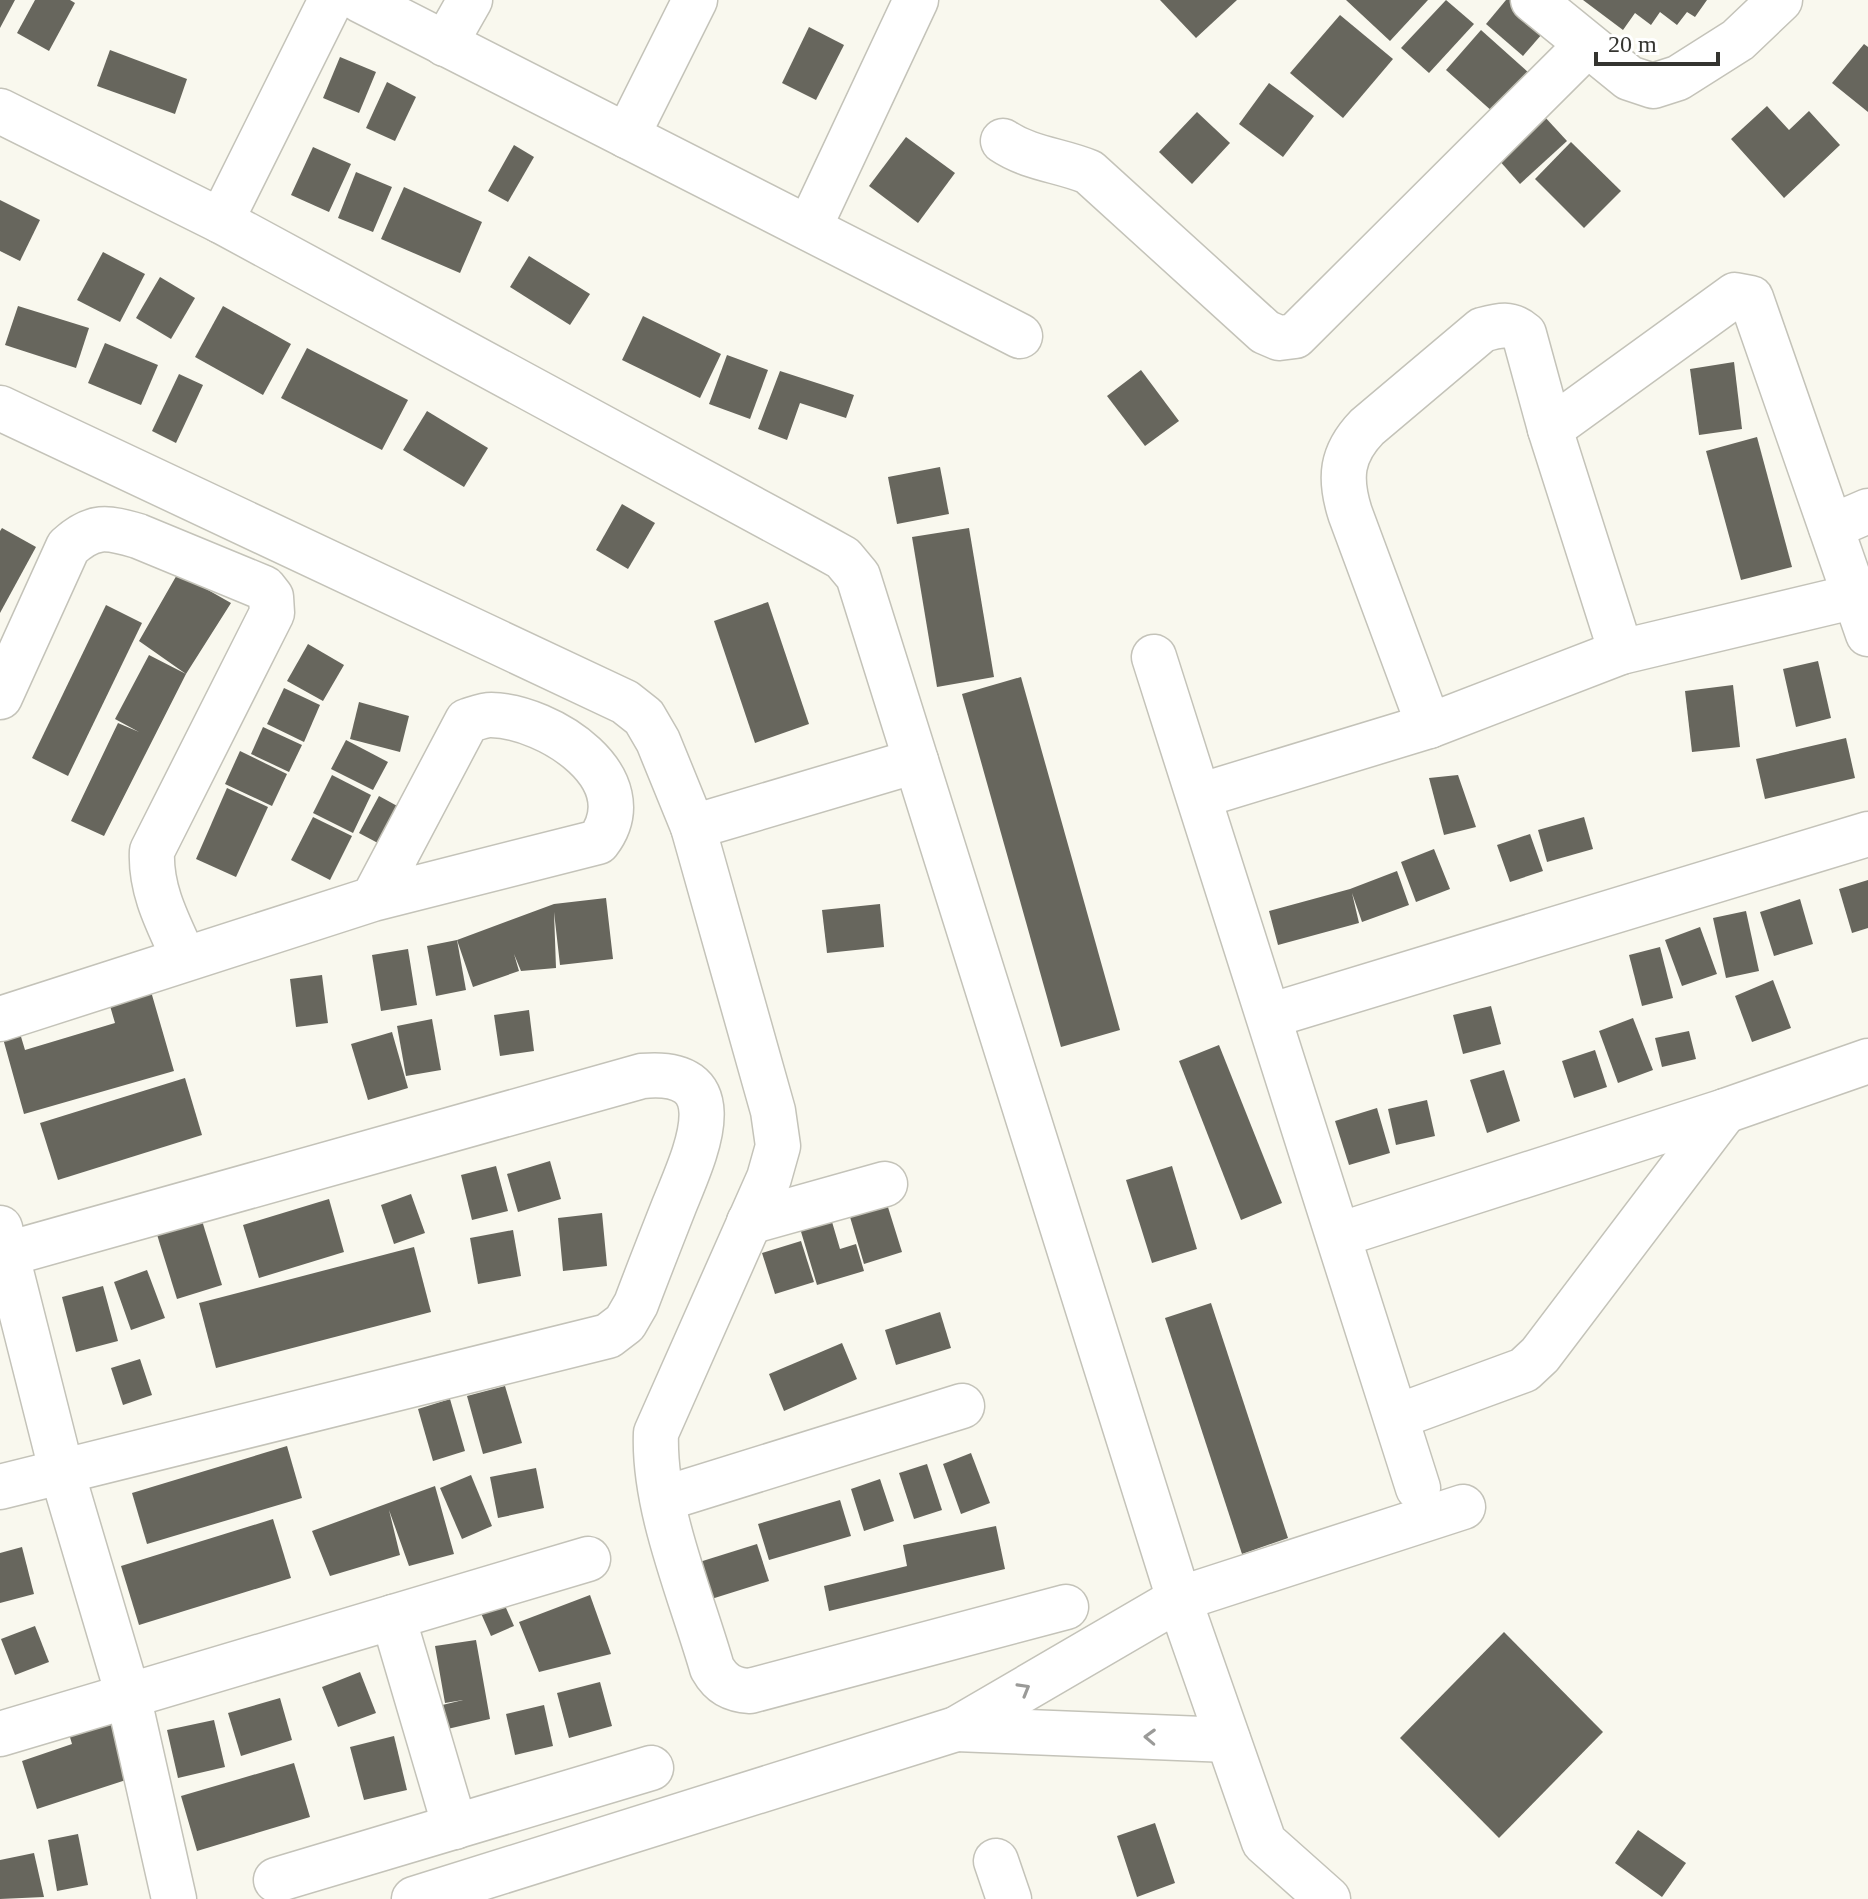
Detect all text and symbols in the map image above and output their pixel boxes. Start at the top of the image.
scale bar [1596,16,1718,66]
text: 20 m [1608,31,1657,57]
one-way arrow [1015,1683,1029,1699]
one-way arrow [1143,1729,1156,1746]

